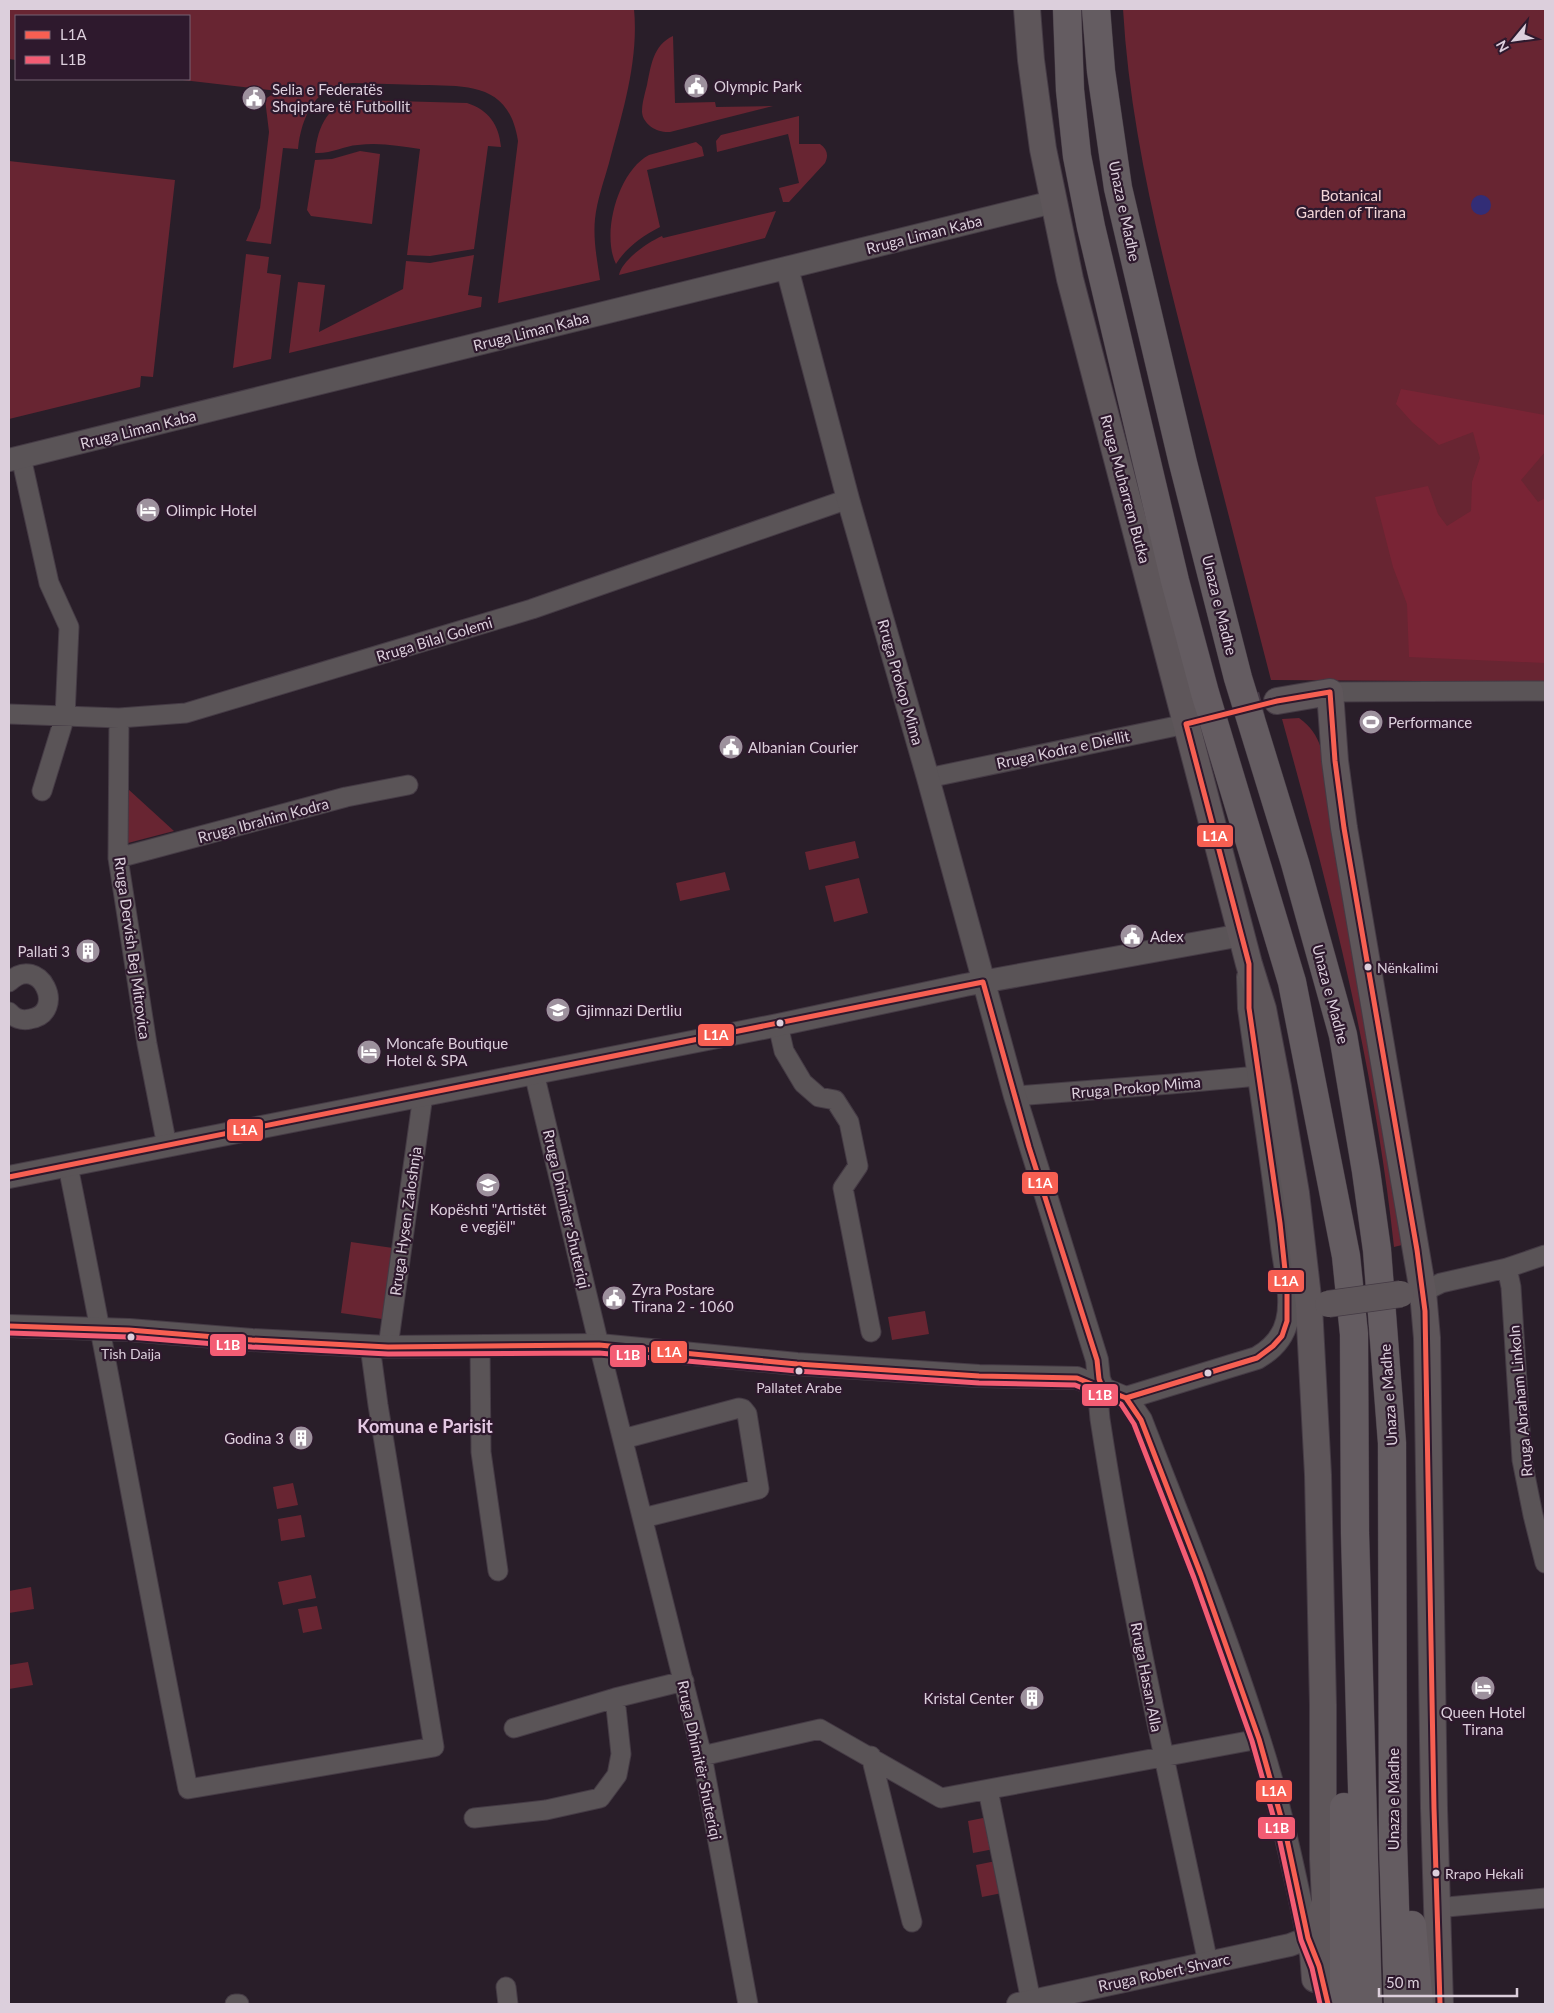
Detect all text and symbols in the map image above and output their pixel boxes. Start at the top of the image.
legend [15,15,190,80]
north arrow [1489,15,1539,65]
text: L1A [60,25,87,43]
text: N [1492,38,1512,55]
text: L1B [60,50,86,68]
public building icon: Olympic Park [683,73,709,99]
place label: Olympic Park [714,77,802,95]
place label: Selia e Federatës Shqiptare të Futbollit [272,80,411,115]
public building icon: Selia e Federatës Shqiptare të Futbollit [241,85,267,111]
street label: Unaza e Madhe [1106,159,1144,263]
park label: Botanical Garden of Tirana [1296,186,1406,221]
street label: Rruga Liman Kaba [864,211,984,257]
street label: Rruga Liman Kaba [471,308,591,354]
street label: Rruga Liman Kaba [78,406,198,452]
street label: Rruga Muharrem Butka [1097,413,1155,565]
hotel icon: Olimpic Hotel [135,497,161,523]
place label: Olimpic Hotel [166,501,257,519]
street label: Unaza e Madhe [1199,553,1241,657]
street label: Rruga Bilal Golemi [374,613,494,665]
street label: Rruga Prokop Mima [874,617,928,747]
sports icon: Performance [1358,709,1384,735]
place label: Performance [1388,713,1472,731]
street label: Rruga Kodra e Diellit [995,726,1132,772]
public building icon: Albanian Courier [718,734,744,760]
place label: Albanian Courier [748,738,859,756]
street label: Rruga Ibrahim Kodra [196,794,330,846]
line badge: L1A [1196,824,1234,848]
text: L1A [1202,827,1228,844]
street label: Rruga Dervish Bej Mitrovica [111,856,155,1040]
public building icon: Adex [1119,923,1145,949]
place label: Adex [1150,927,1184,945]
building icon: Pallati 3 [75,938,101,964]
place label: Pallati 3 [18,942,70,960]
street label: Unaza e Madhe [1309,942,1353,1046]
place label: Nënkalimi [1377,959,1438,976]
marker: Nënkalimi [1363,962,1373,972]
school or university icon: Gjimnazi Dertliu [545,997,571,1023]
place label: Gjimnazi Dertliu [576,1001,682,1019]
unlabelled marker [775,1018,785,1028]
line badge: L1A [697,1023,735,1047]
text: L1A [703,1026,729,1043]
place label: Moncafe Boutique Hotel & SPA [386,1034,508,1069]
hotel icon: Moncafe Boutique Hotel & SPA [356,1039,382,1065]
street label: Rruga Prokop Mima [1071,1072,1201,1102]
line badge: L1A [226,1118,264,1142]
text: L1A [232,1121,258,1138]
street label: Rruga Dhimiter Shuteriqi [540,1128,594,1290]
street label: Rruga Hysen Zaloshnja [386,1145,424,1297]
line badge: L1A [1021,1171,1059,1195]
school or university icon: Kopështi "Artistët e vegjël" [475,1172,501,1198]
text: L1A [1027,1174,1053,1191]
place label: Kopështi "Artistët e vegjël" [430,1200,547,1235]
line badge: L1A [1267,1269,1305,1293]
text: L1A [1273,1272,1299,1289]
place label: Zyra Postare Tirana 2 - 1060 [632,1280,734,1315]
public building icon: Zyra Postare Tirana 2 - 1060 [601,1285,627,1311]
street label: Rruga Abraham Linkoln [1504,1324,1536,1478]
marker: Tish Daija [126,1332,136,1342]
line badge: L1B [209,1333,247,1357]
text: L1B [216,1336,240,1353]
line badge: L1A [650,1340,688,1364]
text: L1A [656,1343,682,1360]
street label: Unaza e Madhe [1375,1343,1401,1447]
line badge: L1B [609,1344,647,1368]
place label: Tish Daija [101,1345,161,1362]
text: L1B [616,1346,640,1363]
marker: Pallatet Arabe [794,1366,804,1376]
unlabelled marker [1203,1368,1213,1378]
place label: Pallatet Arabe [756,1379,842,1396]
line badge: L1B [1081,1383,1119,1407]
text: L1B [1088,1386,1112,1403]
district label: Komuna e Parisit [357,1415,493,1437]
building icon: Godina 3 [288,1425,314,1451]
place label: Godina 3 [224,1429,284,1447]
street label: Rruga Hasan Alla [1128,1621,1166,1733]
hotel icon: Queen Hotel Tirana [1470,1675,1496,1701]
street label: Rruga Dhimitër Shuteriqi [674,1679,726,1841]
building icon: Kristal Center [1019,1685,1045,1711]
place label: Kristal Center [924,1689,1015,1707]
place label: Queen Hotel Tirana [1441,1703,1525,1738]
street label: Unaza e Madhe [1384,1748,1402,1850]
line badge: L1A [1255,1779,1293,1803]
text: L1A [1261,1782,1287,1799]
line badge: L1B [1257,1816,1296,1840]
text: L1B [1265,1819,1289,1836]
place label: Rrapo Hekali [1445,1865,1524,1882]
marker: Rrapo Hekali [1431,1868,1441,1878]
street label: Rruga Robert Shvarc [1096,1949,1232,1995]
scale bar [1379,1966,1516,1998]
text: 50 m [1386,1973,1420,1991]

